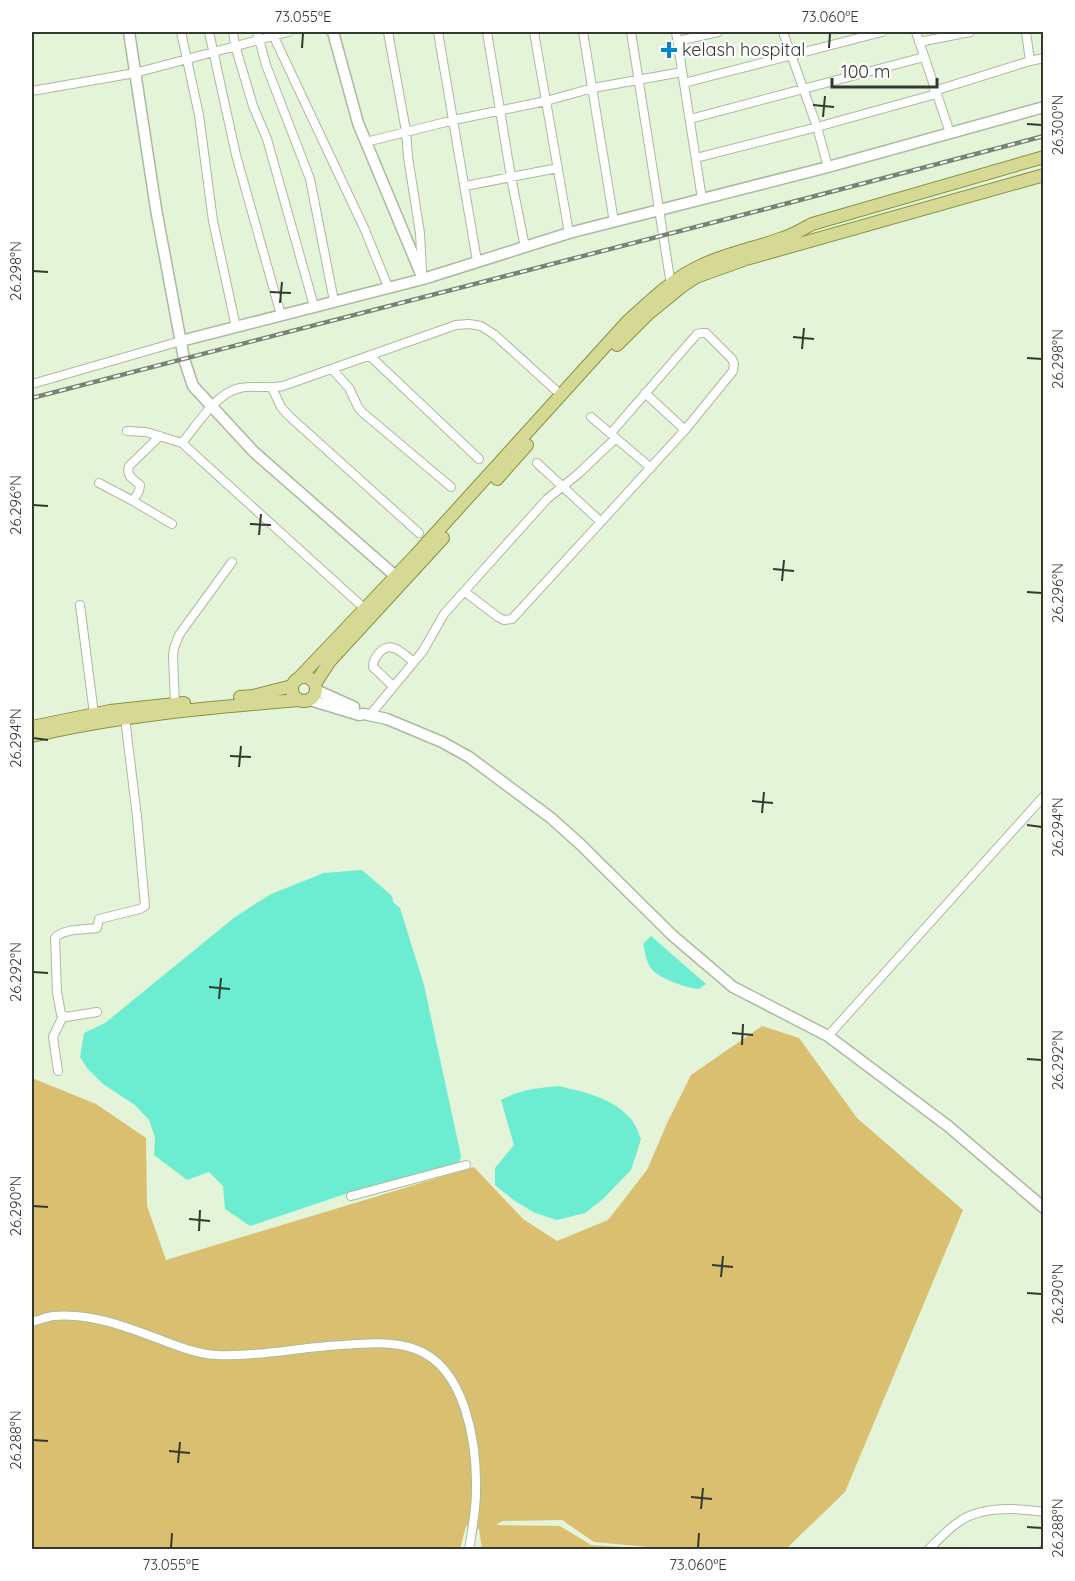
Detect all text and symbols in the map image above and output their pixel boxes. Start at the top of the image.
text: 73.055°E [274,7,332,26]
text: 73.060°E [801,7,859,26]
place label: kelash hospital [682,38,805,61]
marker: kelash hospital [660,41,678,59]
scale bar [832,51,937,89]
text: 100 m [841,60,890,83]
text: 26.300°N [1048,95,1067,155]
text: 26.298°N [6,241,25,301]
text: 26.298°N [1048,329,1067,389]
text: 26.296°N [6,475,25,535]
text: 26.296°N [1048,563,1067,623]
text: 26.294°N [6,708,25,768]
text: 26.294°N [1048,797,1067,857]
text: 26.292°N [6,942,25,1002]
text: 26.292°N [1048,1030,1067,1090]
text: 26.290°N [6,1176,25,1236]
text: 26.290°N [1048,1264,1067,1324]
text: 26.288°N [6,1410,25,1470]
text: 26.288°N [1048,1498,1067,1558]
text: 73.055°E [142,1555,200,1574]
text: 73.060°E [669,1555,727,1574]

